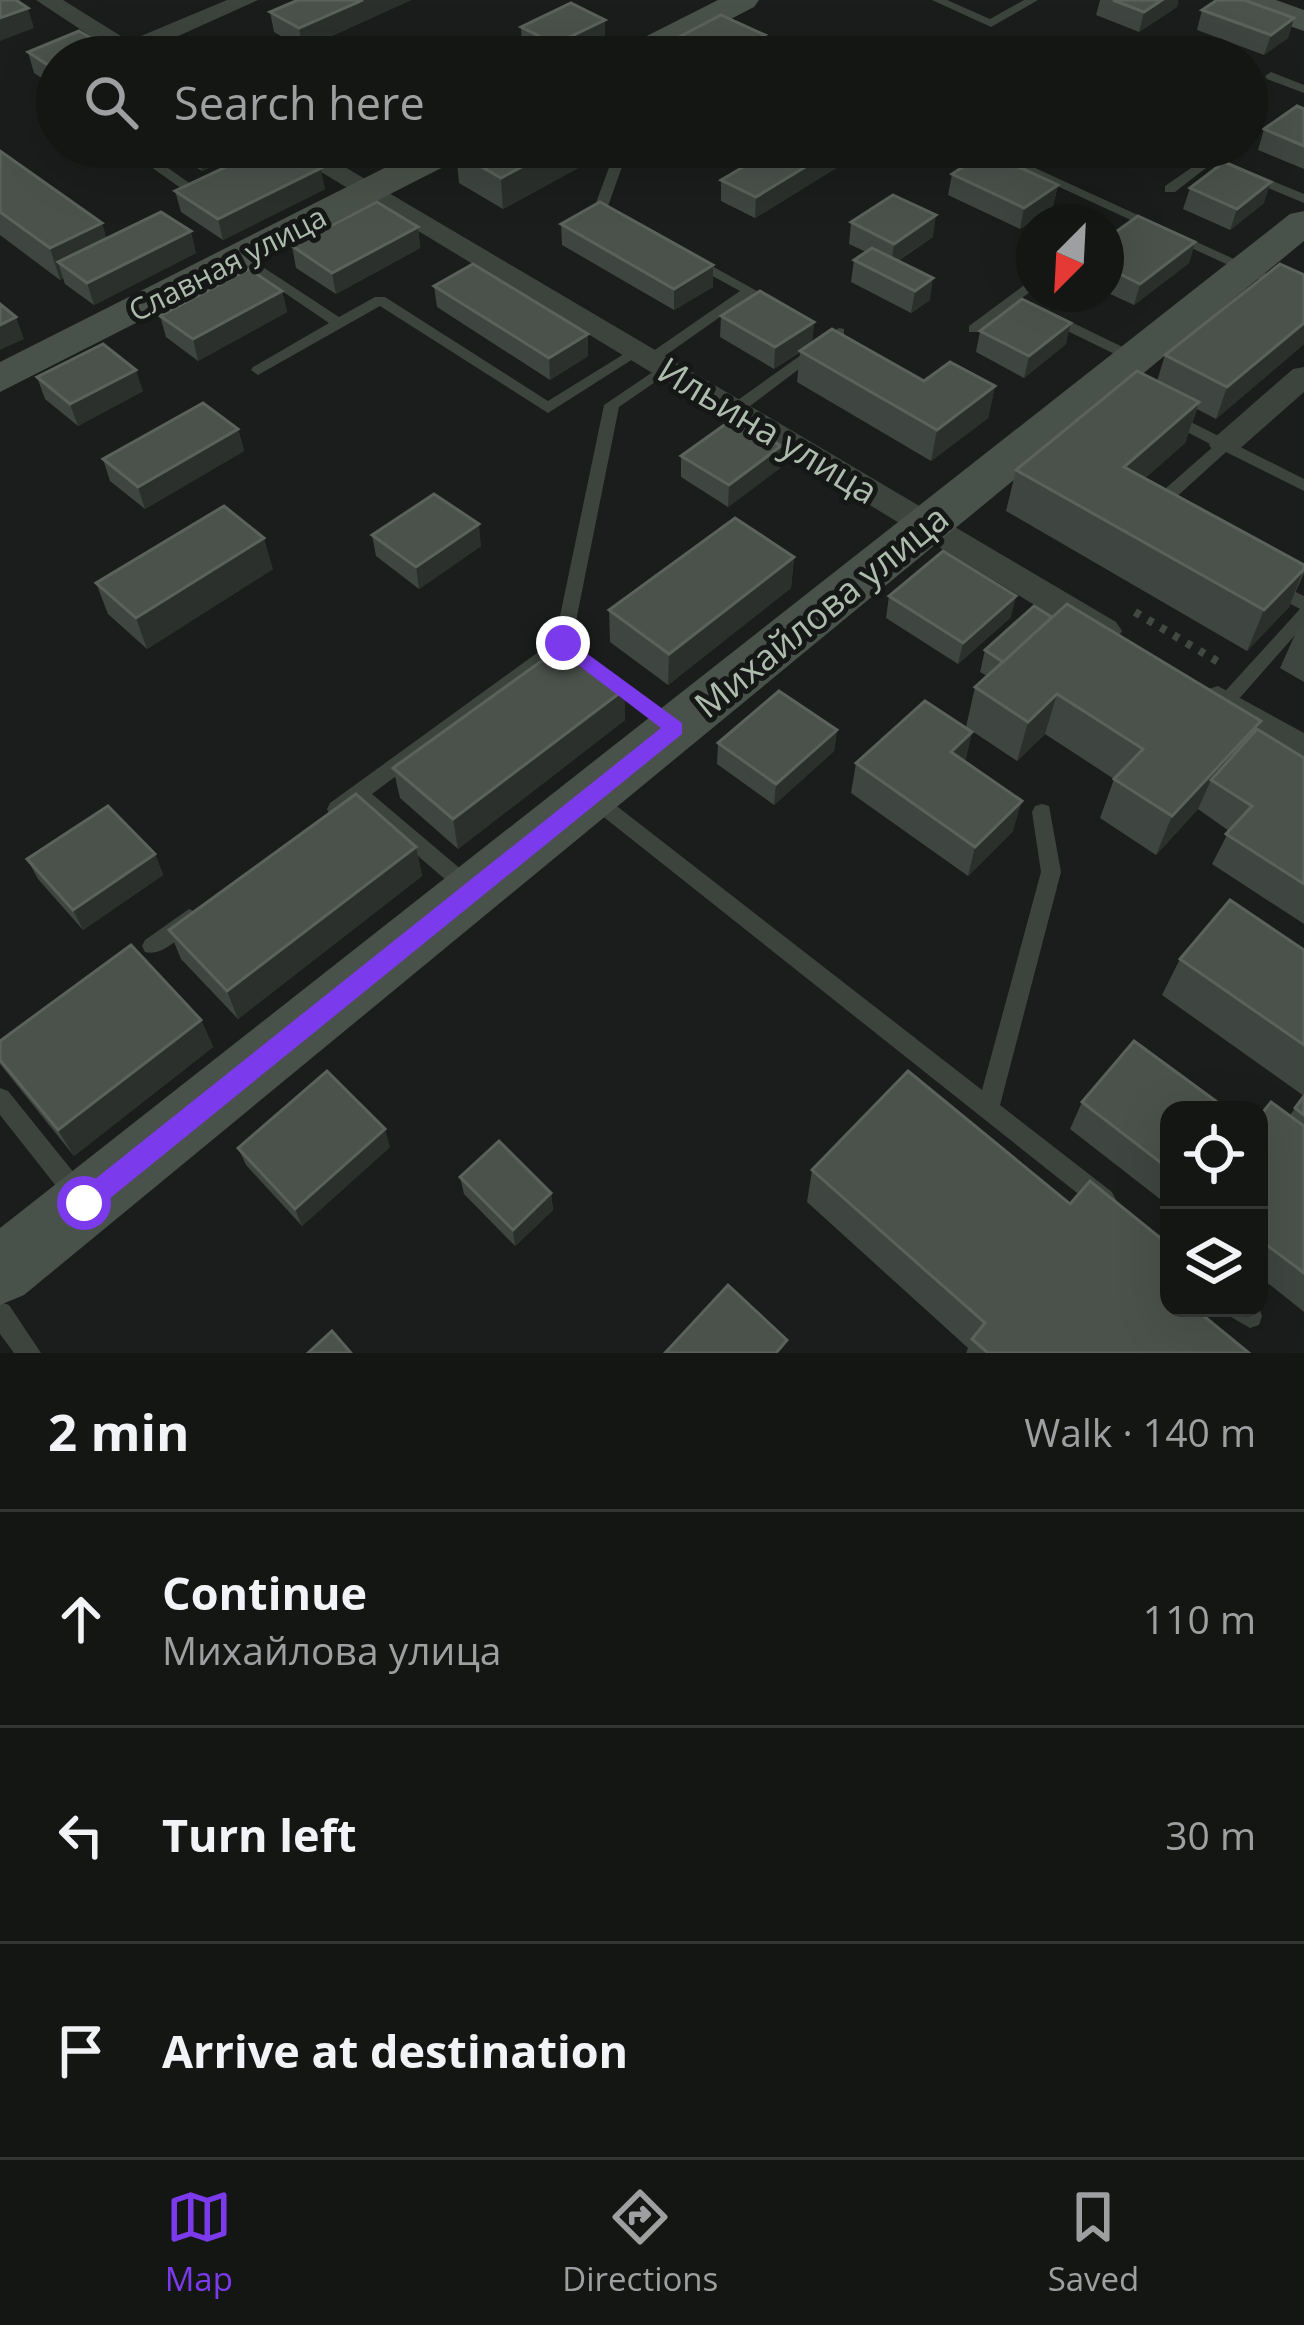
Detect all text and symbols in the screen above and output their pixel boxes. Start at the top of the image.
search box [36,36,1268,168]
icon: search [78,69,144,135]
text: Search here [174,72,425,133]
street label: Славная улица [121,196,333,330]
north arrow [1016,204,1124,312]
street label: Ильина улица [649,345,887,515]
street label: Михайлова улица [684,493,958,729]
route end [536,616,590,670]
map controls [1160,1101,1268,1317]
button: locate [1160,1101,1268,1209]
route start [57,1176,111,1230]
button: layers [1160,1209,1268,1317]
text: 2 min [48,1396,190,1466]
text: Walk · 140 m [1024,1405,1256,1458]
text: Continue [162,1562,367,1623]
icon: ahead [48,1586,114,1652]
text: 110 m [1143,1592,1256,1645]
text: Михайлова улица [162,1623,501,1676]
icon: left [48,1802,114,1868]
text: Turn left [162,1804,357,1865]
text: 30 m [1165,1808,1256,1861]
icon: arrive [48,2018,114,2084]
text: Arrive at destination [162,2020,628,2081]
tab: Map [165,2184,233,2301]
tab: Directions [562,2184,718,2301]
tab: Saved [1048,2184,1139,2301]

